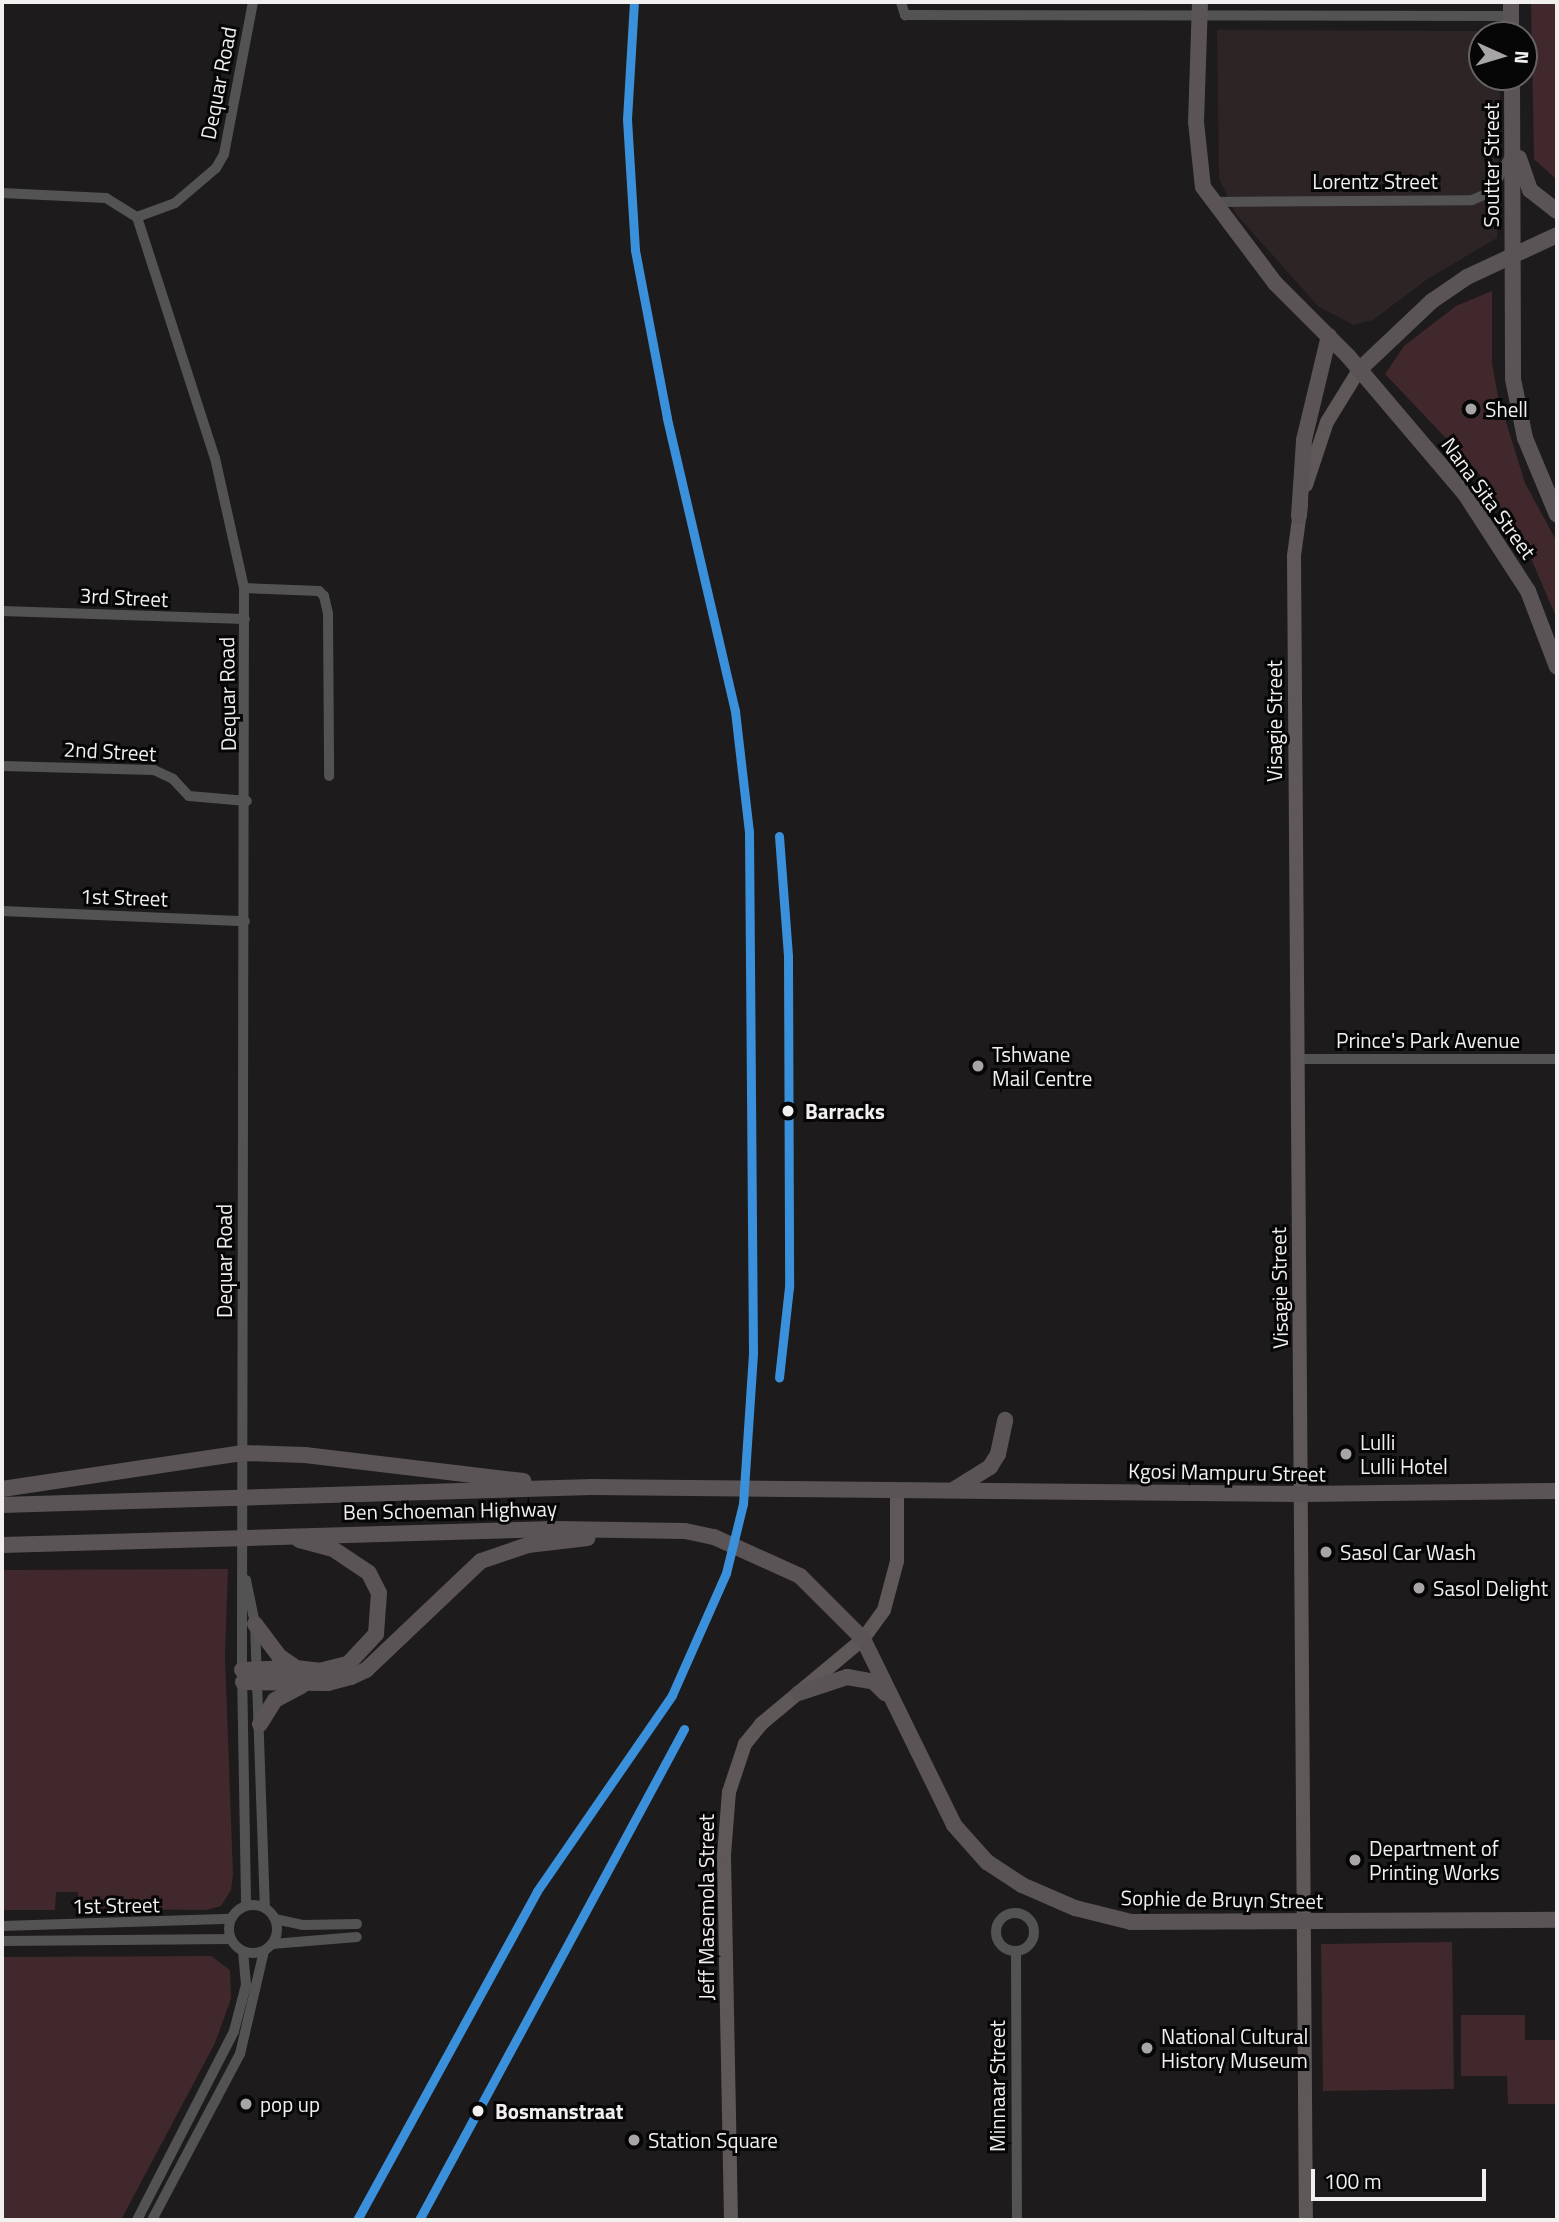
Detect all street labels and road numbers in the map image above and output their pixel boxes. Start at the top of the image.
street label: Dequar Road [195,25,241,141]
street label: Soutter Street [1478,103,1504,227]
street label: Lorentz Street [1312,168,1438,194]
street label: Nana Sita Street [1437,432,1541,564]
street label: 3rd Street [79,582,169,612]
street label: Dequar Road [213,637,241,751]
street label: Visagie Street [1261,660,1287,782]
street label: 2nd Street [63,736,157,766]
street label: 1st Street [80,883,168,911]
street label: Prince's Park Avenue [1336,1027,1520,1053]
street label: Dequar Road [211,1204,237,1318]
street label: Visagie Street [1265,1227,1293,1349]
street label: Kgosi Mampuru Street [1128,1458,1326,1486]
street label: Ben Schoeman Highway [343,1496,557,1524]
street label: Jeff Masemola Street [693,1814,719,2000]
street label: Sophie de Bruyn Street [1121,1885,1323,1913]
street label: 1st Street [72,1892,160,1918]
street label: Minnaar Street [984,2020,1010,2152]

